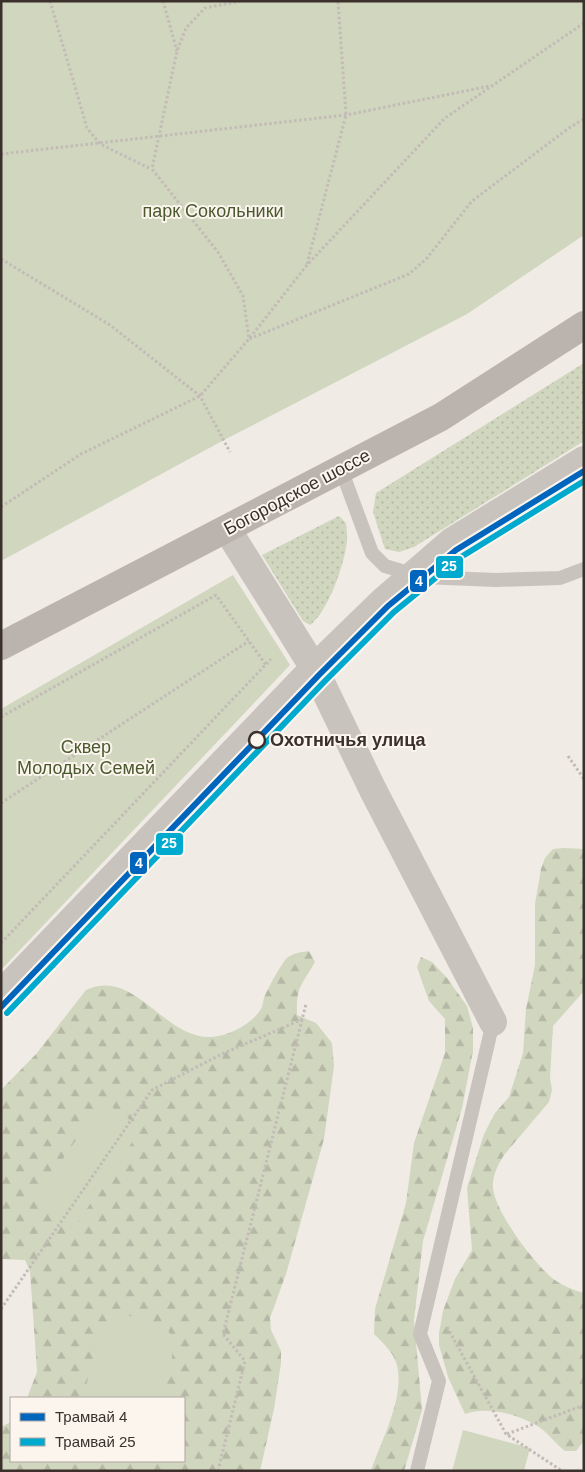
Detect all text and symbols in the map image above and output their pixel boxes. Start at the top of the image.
park label: парк Сокольники [142,201,284,221]
street label: Богородское шоссе [220,445,374,539]
line badge: 25 [435,555,464,579]
text: 25 [441,558,457,574]
line badge: 4 [409,569,428,593]
text: 4 [415,573,423,589]
place label: Охотничья улица [270,730,426,750]
marker: Охотничья улица [248,731,266,749]
park label: Сквер Молодых Семей [17,737,155,778]
line badge: 25 [155,832,184,856]
text: 25 [161,835,177,851]
line badge: 4 [129,851,148,875]
text: 4 [135,855,143,871]
legend [10,1397,185,1462]
text: Трамвай 4 [55,1408,127,1425]
text: Трамвай 25 [55,1433,136,1450]

